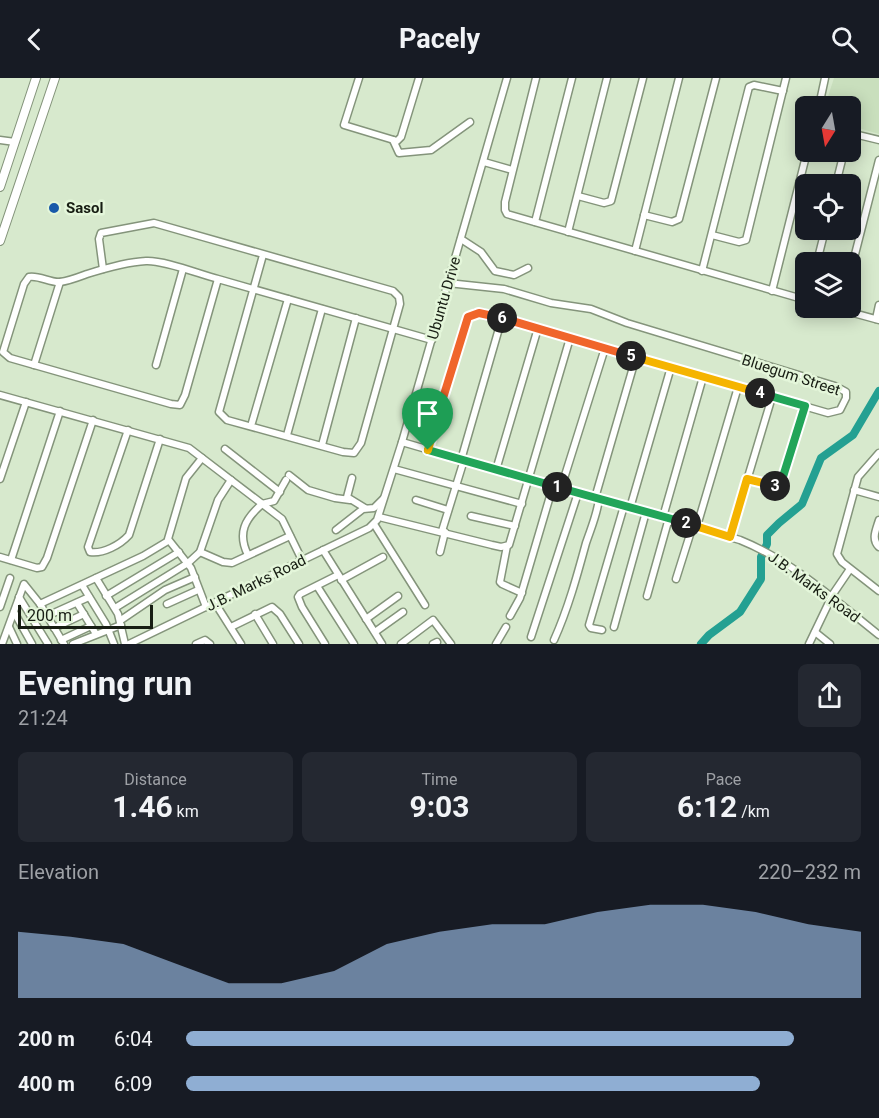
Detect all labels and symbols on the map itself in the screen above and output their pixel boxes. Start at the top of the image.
north arrow [795,96,861,162]
place label: Sasol [66,199,103,217]
marker: Sasol [47,201,61,215]
street label: Ubuntu Drive [424,254,464,341]
pin: 6 [487,303,517,333]
pin: 5 [616,341,646,371]
street label: Bluegum Street [740,351,843,399]
pin: 4 [745,378,775,408]
pin [402,388,453,450]
pin: 3 [760,471,790,501]
pin: 1 [542,472,572,502]
pin: 2 [671,508,701,538]
street label: J.B. Marks Road [765,548,863,626]
street label: J.B. Marks Road [203,551,309,615]
scale bar [18,602,153,630]

